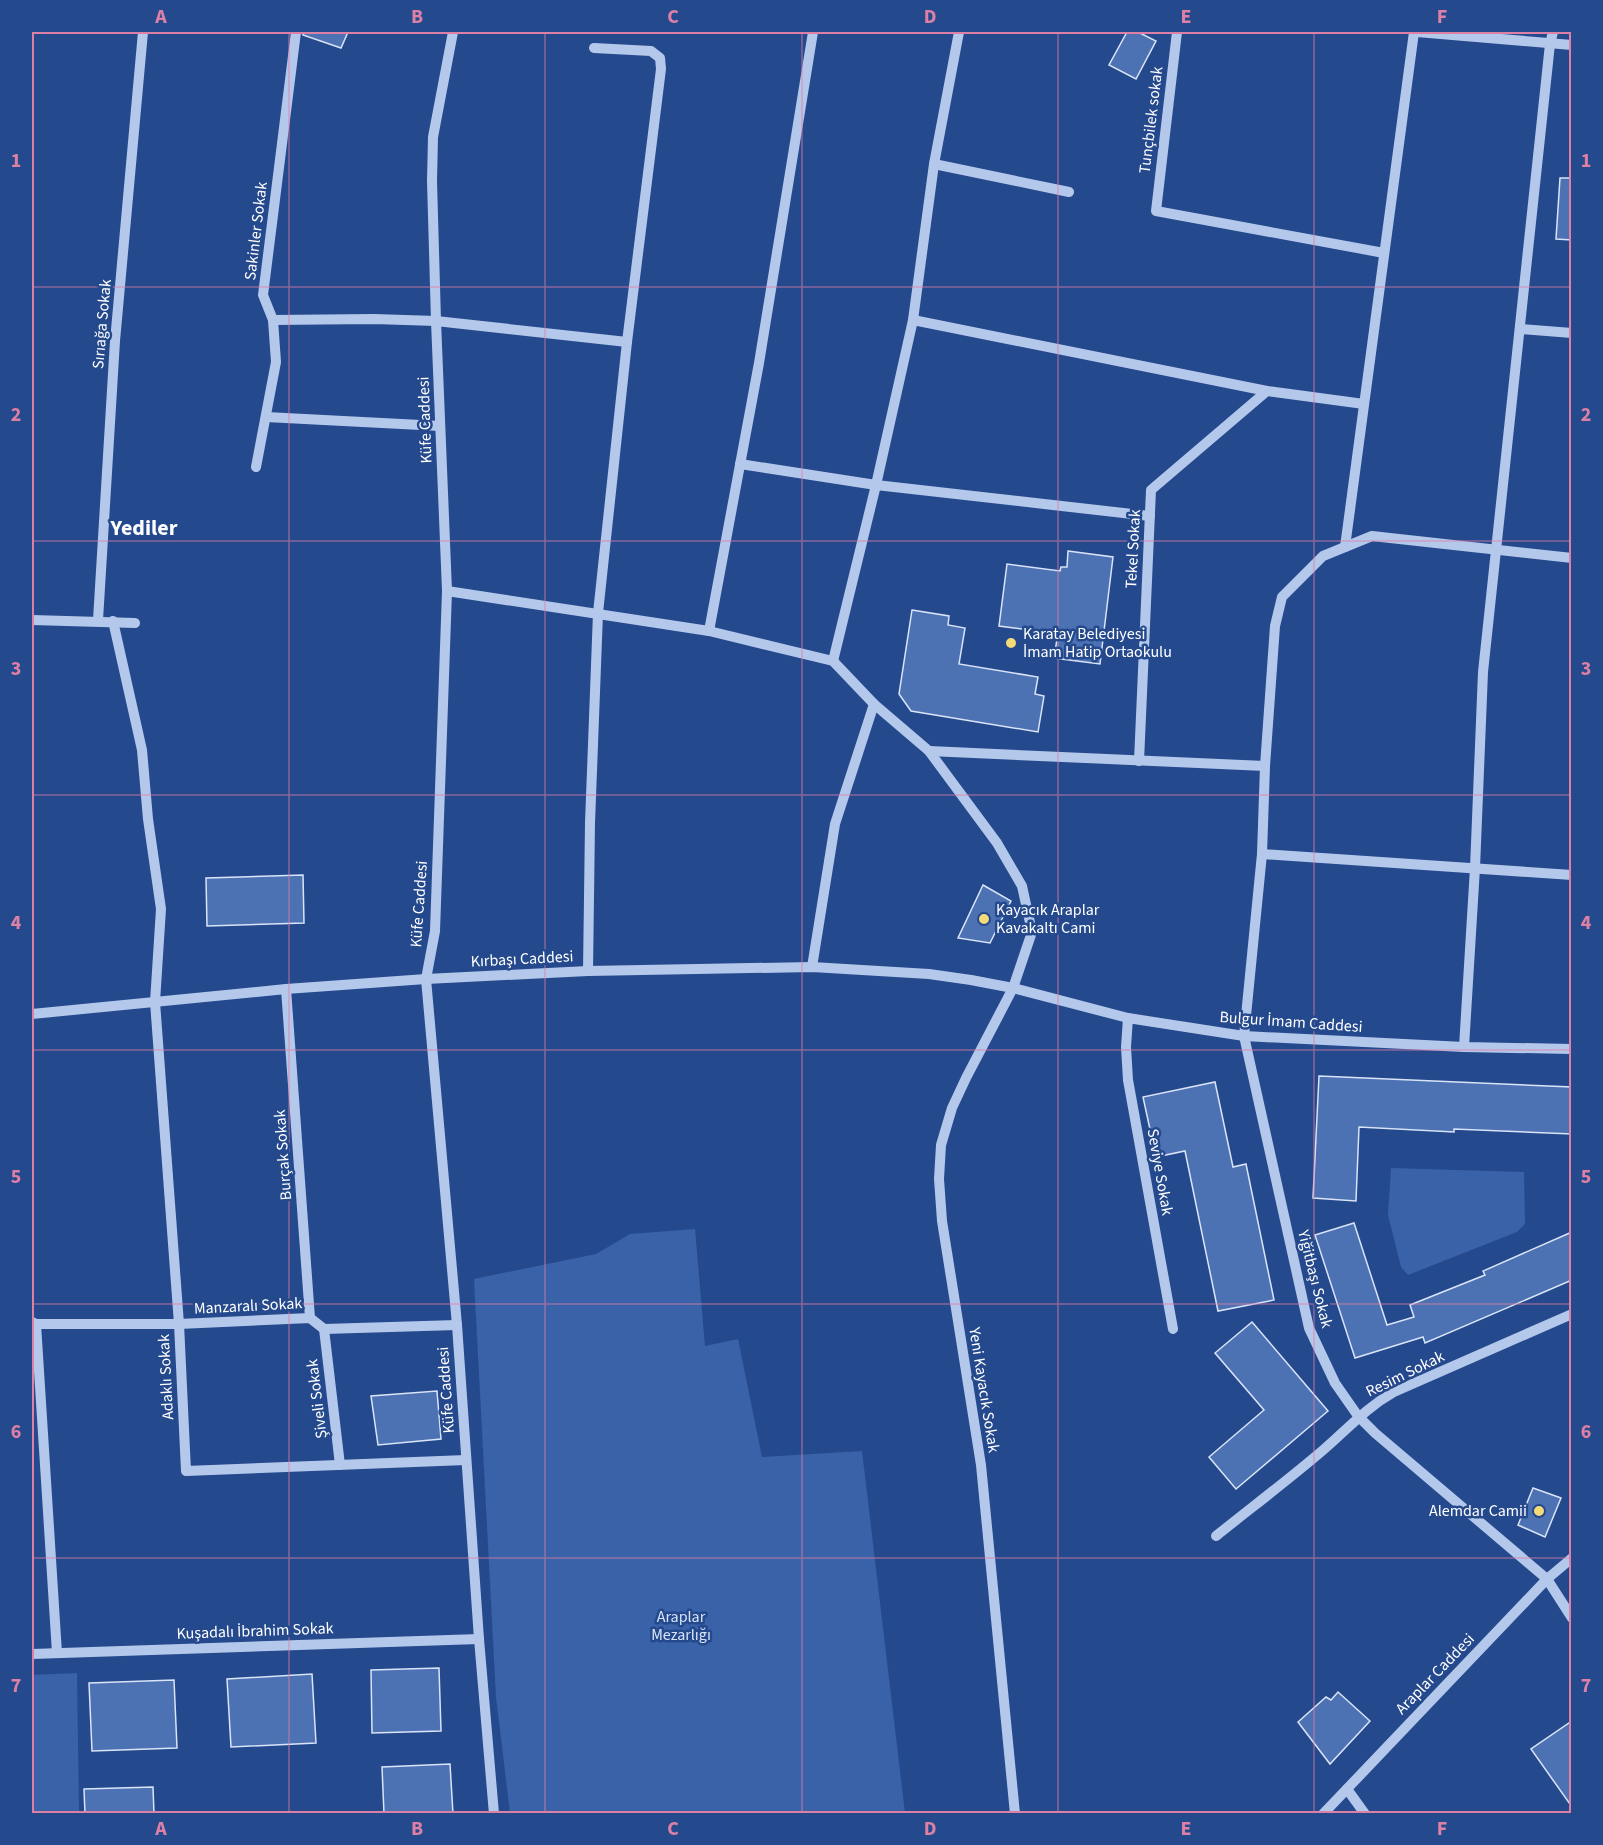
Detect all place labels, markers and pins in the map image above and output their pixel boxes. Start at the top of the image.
place label: Karatay Belediyesi İmam Hatip Ortaokulu [1023,623,1172,663]
marker: Karatay Belediyesi İmam Hatip Ortaokulu [1004,636,1018,650]
place label: Kayacık Araplar Kavakaltı Cami [996,899,1100,939]
marker: Kayacık Araplar Kavakaltı Cami [977,912,991,926]
place label: Alemdar Camii [1429,1500,1527,1522]
marker: Alemdar Camii [1532,1504,1546,1518]

